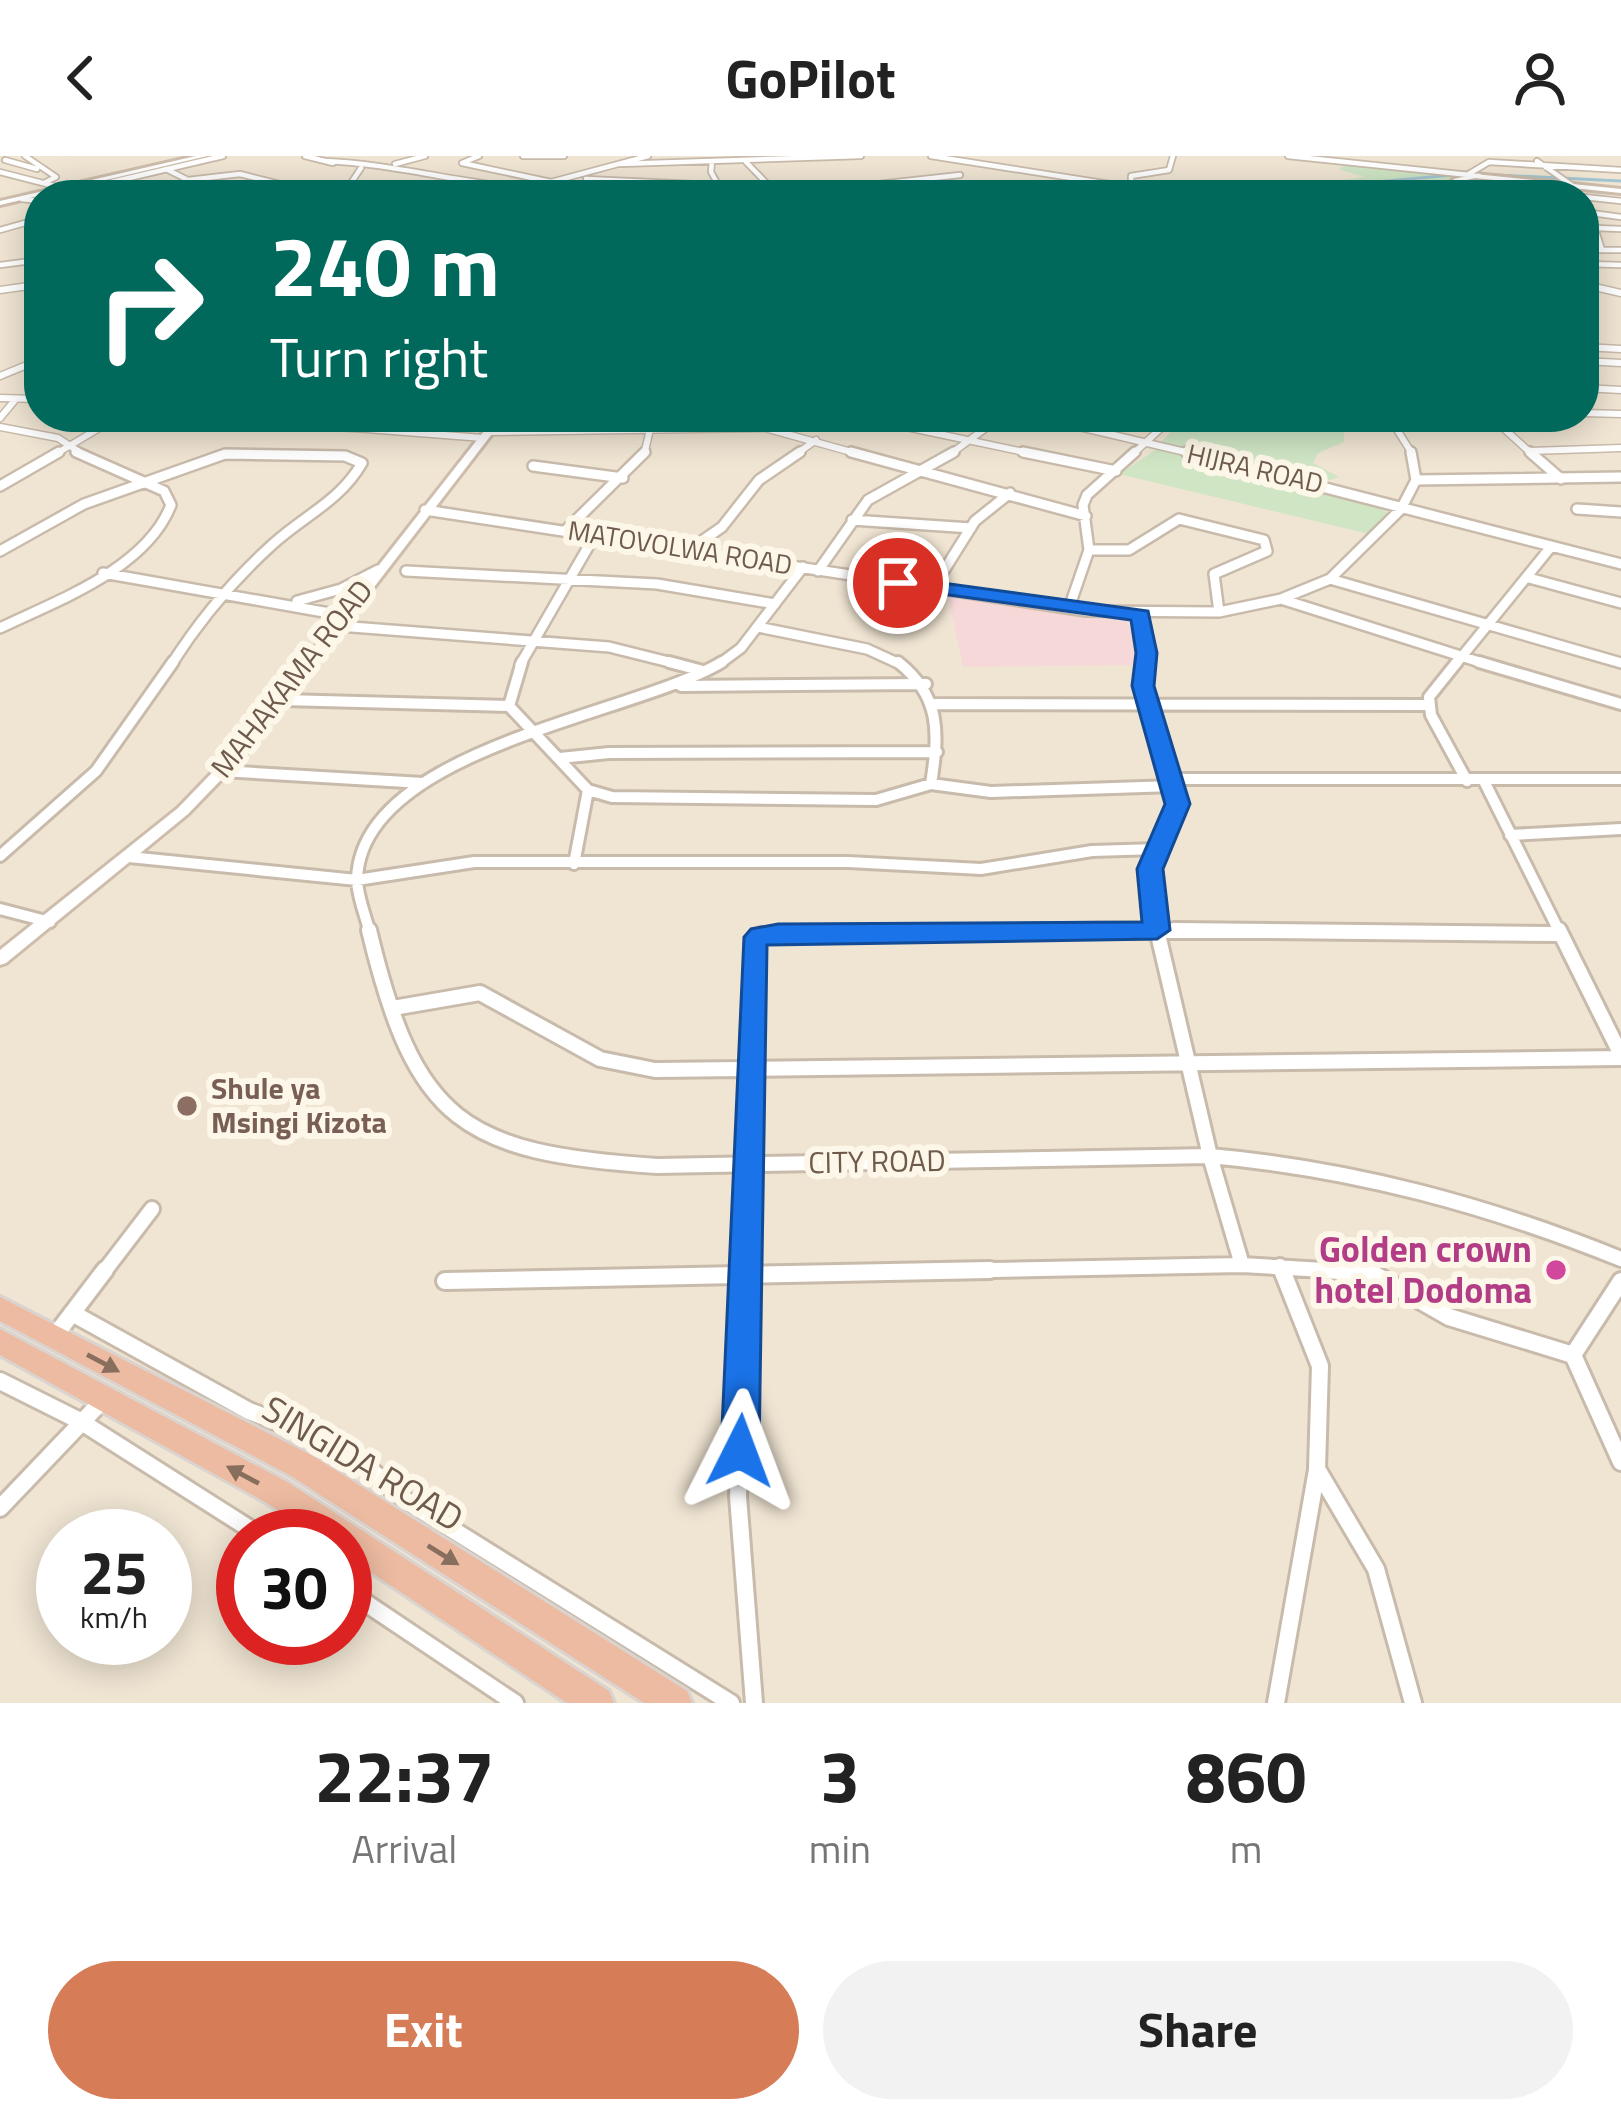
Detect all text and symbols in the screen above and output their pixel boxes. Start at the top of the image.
text: GoPilot [725,37,896,119]
icon: back [48,45,114,111]
icon: person [1507,45,1573,111]
text: 240 m [270,201,500,329]
icon: right [72,228,228,384]
text: Turn right [270,316,488,398]
street label: HIJRA ROAD [1183,432,1327,503]
street label: MATOVOLWA ROAD [565,509,795,584]
pin [847,532,949,634]
icon: arrive [865,550,931,616]
street label: MAHAKAMA ROAD [199,569,384,787]
place label: Shule ya Msingi Kizota [211,1065,387,1145]
marker: Shule ya Msingi Kizota [174,1093,200,1119]
street label: CITY ROAD [808,1137,946,1185]
place label: Golden crown hotel Dodoma [1314,1221,1532,1317]
marker: Golden crown hotel Dodoma [1543,1257,1569,1283]
one-way arrow [86,1352,121,1373]
street label: SINGIDA ROAD [252,1381,474,1544]
position arrow [677,1388,803,1514]
one-way arrow [226,1465,261,1486]
speed limit sign: 30 [216,1509,372,1665]
text: 25 [80,1526,148,1617]
one-way arrow [426,1543,459,1565]
text: km/h [80,1594,148,1640]
text: 22:37 [315,1720,494,1830]
text: 3 [820,1720,860,1830]
text: 860 [1185,1720,1306,1830]
text: Arrival [352,1819,457,1878]
text: min [809,1819,871,1878]
text: m [1230,1819,1262,1878]
button: Exit [48,1961,799,2099]
button: Share [823,1961,1573,2099]

